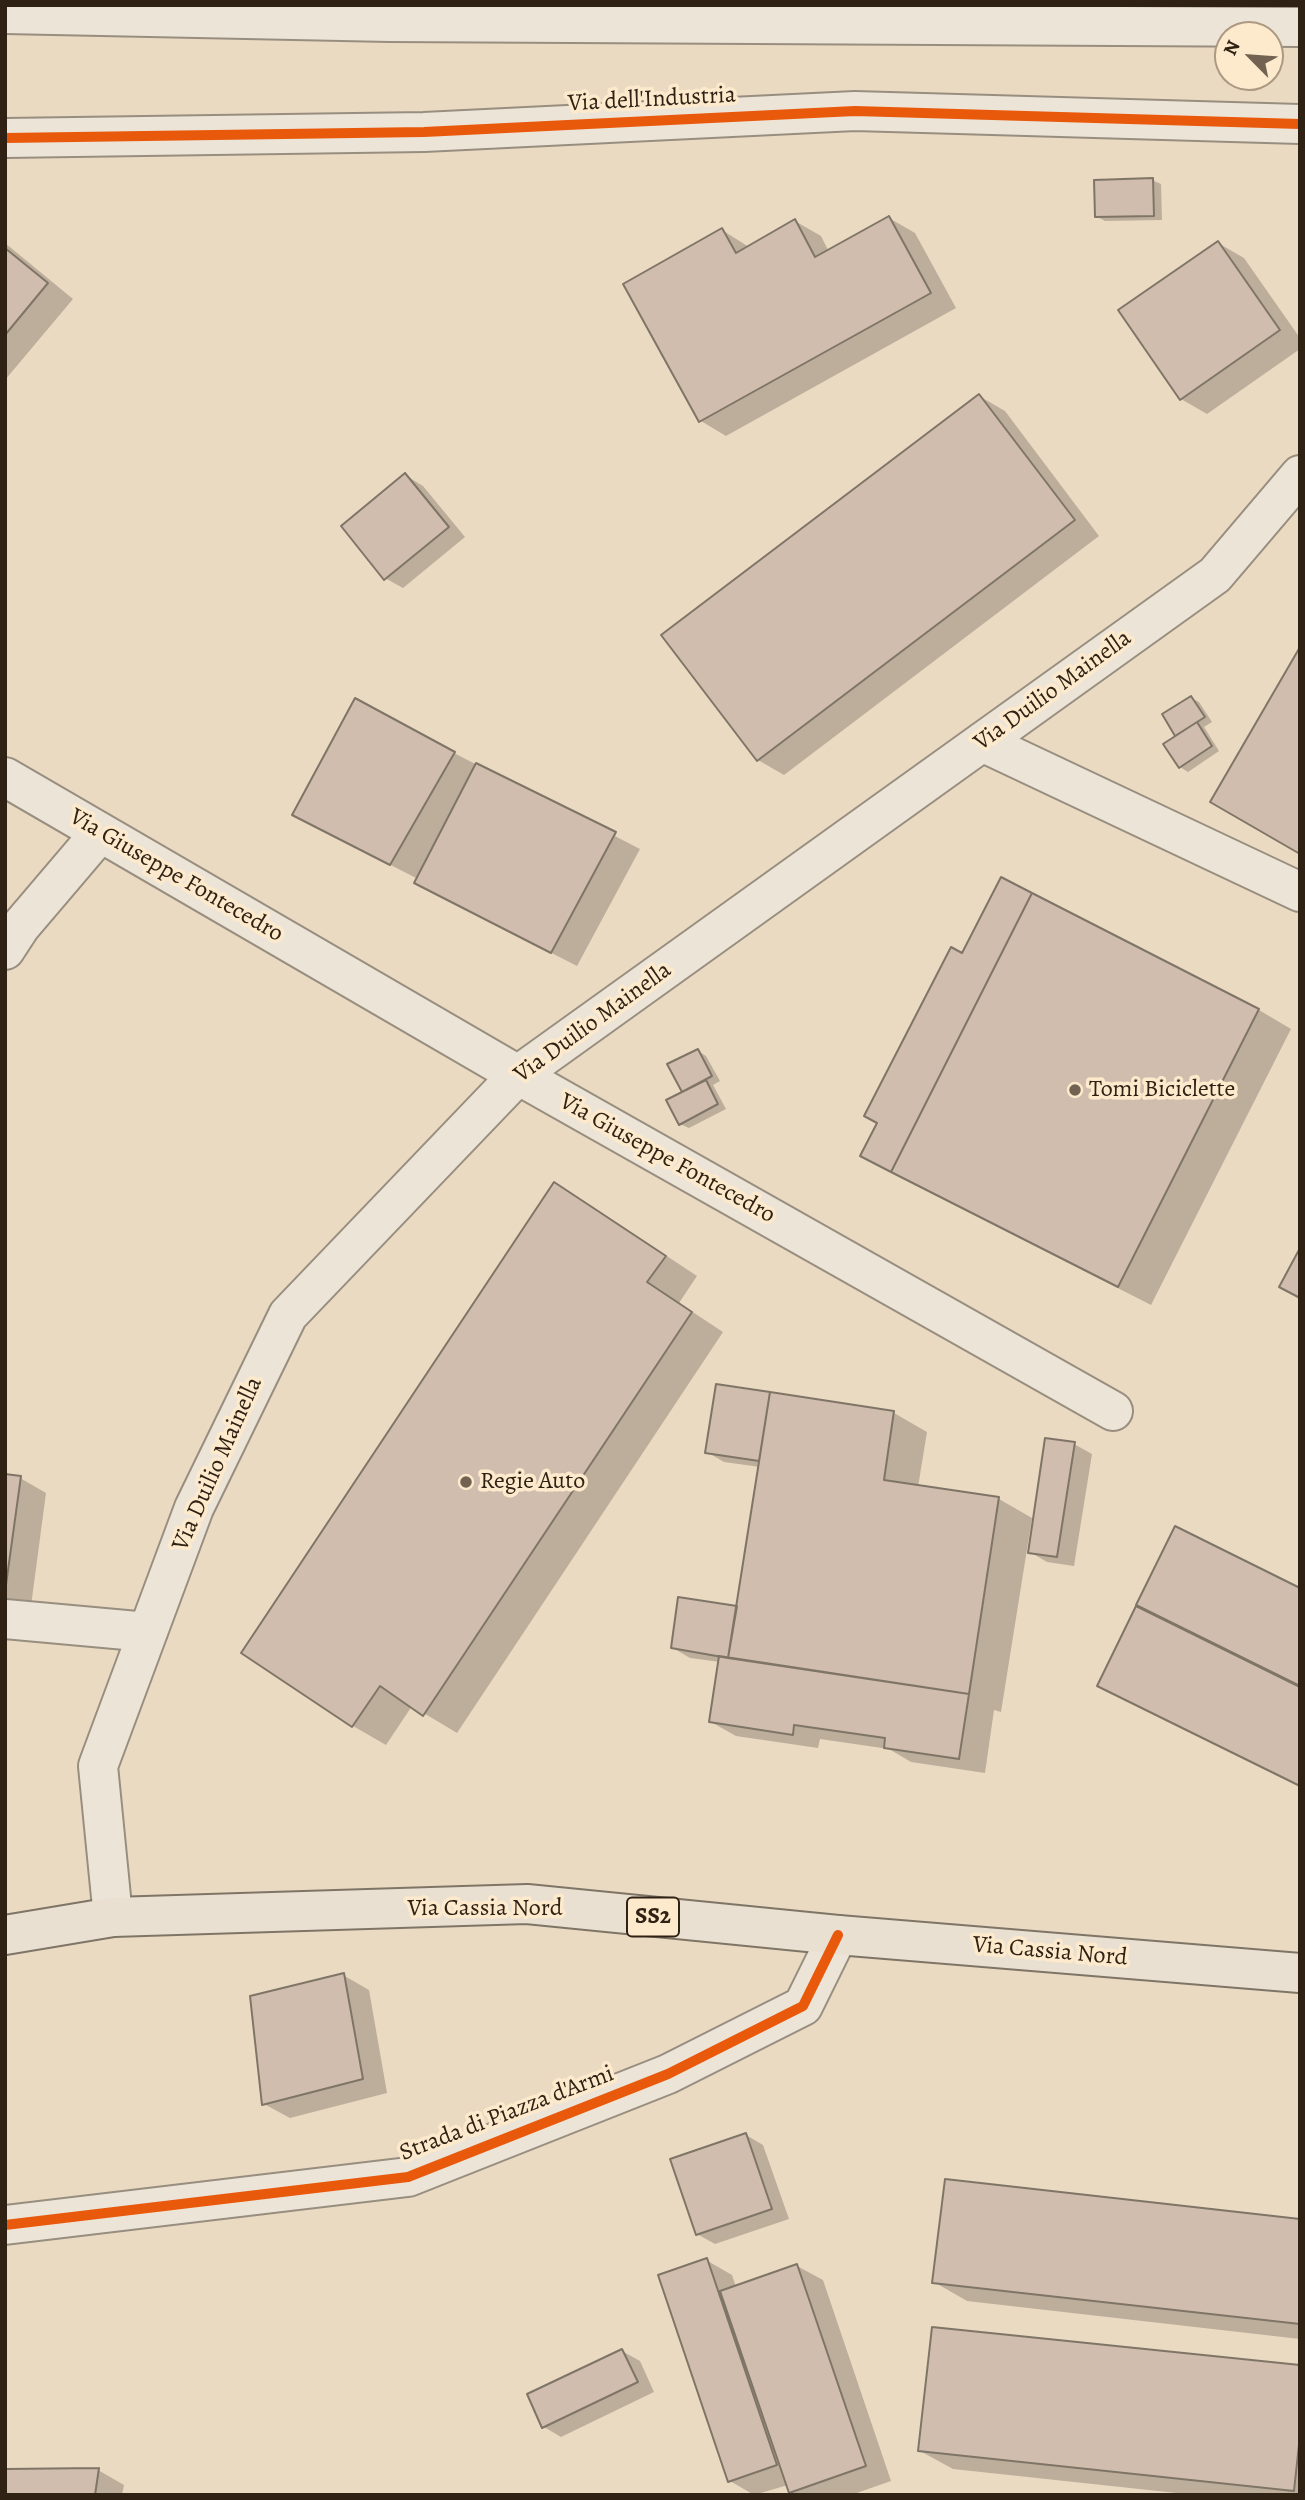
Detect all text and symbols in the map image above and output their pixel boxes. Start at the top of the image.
north arrow [1214,21,1284,91]
text: N [1217,36,1246,60]
street label: Via dell'Industria [567,81,737,119]
street label: Via Duilio Mainella [969,624,1137,758]
street label: Via Giuseppe Fontecedro [64,803,288,949]
street label: Via Duilio Mainella [509,956,677,1090]
place label: Tomi Biciclette [1089,1076,1235,1104]
marker: Tomi Biciclette [1067,1082,1083,1098]
street label: Via Giuseppe Fontecedro [554,1088,780,1230]
street label: Via Duilio Mainella [167,1373,269,1555]
place label: Regie Auto [480,1468,585,1496]
marker: Regie Auto [458,1474,474,1490]
street label: Via Cassia Nord [407,1895,563,1923]
road number: SS2 [627,1898,679,1936]
street label: Via Cassia Nord [971,1931,1129,1973]
street label: Strada di Piazza d'Armi [396,2060,618,2168]

